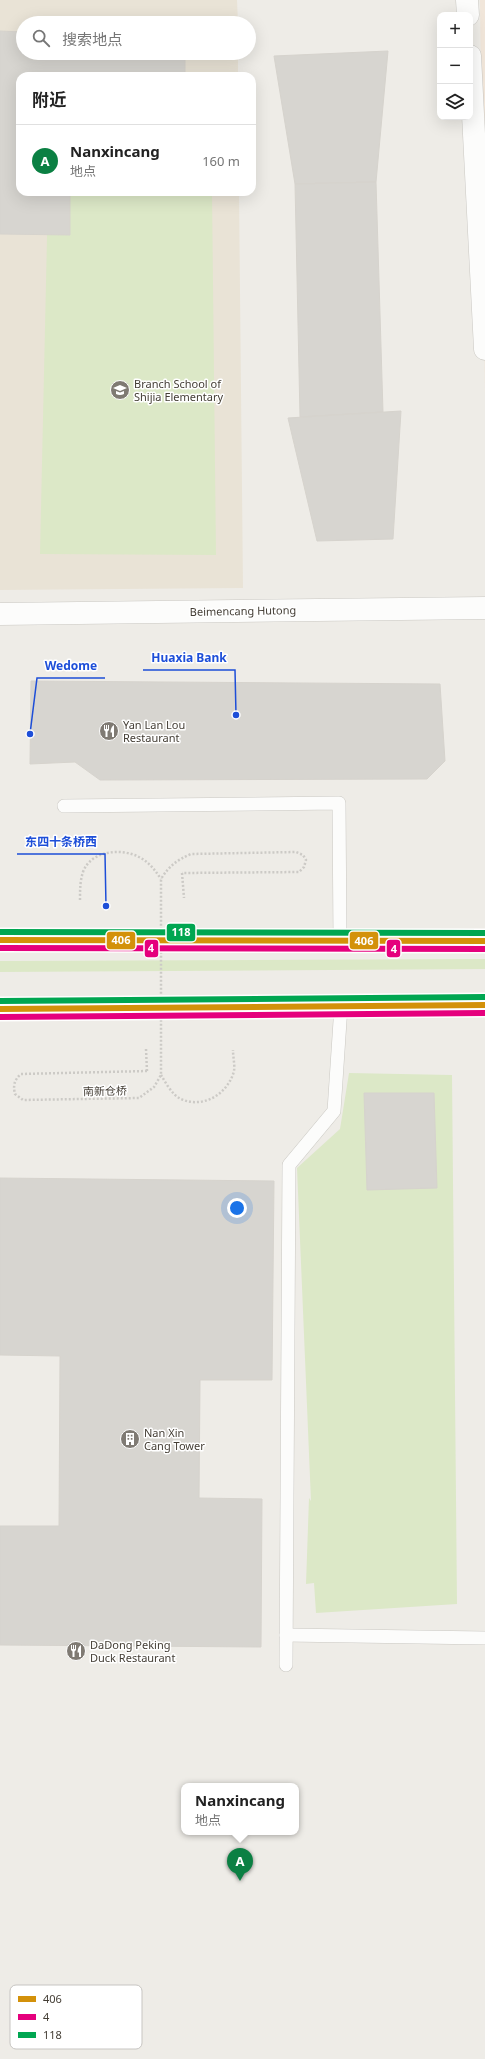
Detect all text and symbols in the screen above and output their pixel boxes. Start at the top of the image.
map controls [437,12,473,120]
button: + [437,12,473,48]
search box [16,16,256,60]
icon: search [30,27,52,49]
text: 搜索地点 [62,29,122,49]
button: − [437,48,473,84]
button: layers [437,84,473,120]
text: 附近 [32,88,66,111]
text: Nanxincang [70,141,160,161]
text: A [41,152,50,170]
text: 160 m [202,152,240,170]
text: 地点 [70,162,96,180]
place label: Branch School of Shijia Elementary [134,376,224,404]
school or university icon: Branch School of Shijia Elementary [109,379,131,401]
street label: Beimencang Hutong [190,602,296,619]
callout: Huaxia Bank [143,646,235,670]
text: Huaxia Bank [151,649,227,666]
callout: Wedome [37,654,105,678]
text: Wedome [45,657,97,674]
place label: Yan Lan Lou Restaurant [123,717,185,745]
restaurant icon: Yan Lan Lou Restaurant [98,720,120,742]
callout: 东四十条桥西 [17,830,105,854]
text: 东四十条桥西 [25,833,97,850]
line badge: 118 [166,923,196,942]
text: 118 [172,924,190,939]
line badge: 406 [106,931,136,950]
line badge: 406 [349,931,379,950]
text: 406 [112,932,130,947]
text: 406 [355,933,373,948]
line badge: 4 [144,939,159,958]
line badge: 4 [386,939,401,958]
text: 4 [148,940,155,955]
text: 4 [391,941,398,956]
street label: 南新仓桥 [83,1083,127,1098]
your location [227,1198,247,1218]
place label: Nan Xin Cang Tower [144,1425,205,1453]
building icon: Nan Xin Cang Tower [119,1428,141,1450]
place label: DaDong Peking Duck Restaurant [90,1637,175,1665]
restaurant icon: DaDong Peking Duck Restaurant [65,1640,87,1662]
popup [181,1783,299,1835]
text: Nanxincang [195,1790,285,1810]
text: 地点 [195,1811,221,1829]
pin: A [227,1848,253,1881]
legend [10,1985,142,2049]
text: 406 [43,1991,62,2006]
text: 4 [43,2009,50,2024]
text: 118 [43,2027,62,2042]

